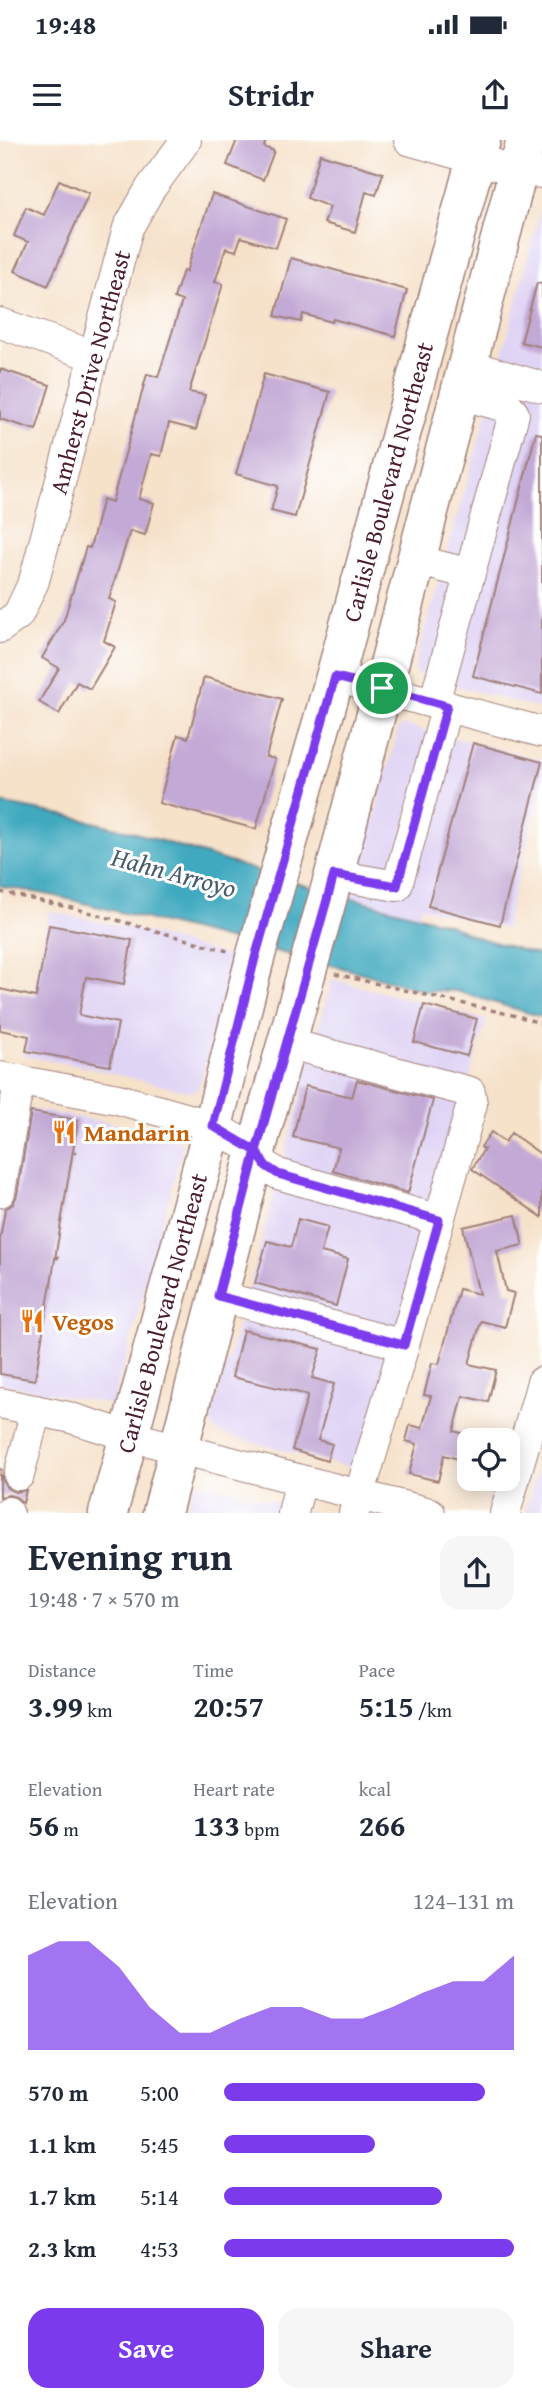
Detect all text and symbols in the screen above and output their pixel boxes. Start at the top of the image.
text: 19:48 [35,5,96,44]
text: Stridr [228,71,314,118]
icon: menu [28,76,66,114]
icon: share [476,76,514,114]
street label: Amherst Drive Northeast [41,245,140,498]
street label: Carlisle Boulevard Northeast [334,338,442,626]
pin [352,658,412,718]
icon: arrive [363,669,401,707]
water label: Hahn Arroyo [106,836,241,907]
place label: Mandarin [84,1115,190,1150]
restaurant icon: Mandarin [50,1118,78,1146]
street label: Carlisle Boulevard Northeast [108,1169,216,1457]
place label: Vegos [52,1304,114,1339]
restaurant icon: Vegos [18,1307,46,1335]
map controls [457,1428,520,1491]
button: locate [457,1428,520,1491]
text: Evening run [28,1528,232,1584]
button: share [440,1536,514,1610]
text: 19:48 · 7 × 570 m [28,1582,180,1615]
text: Distance [28,1656,96,1684]
text: Time [193,1656,234,1684]
text: Pace [359,1656,395,1684]
text: 3.99 [28,1684,83,1728]
text: 20:57 [193,1684,264,1728]
text: 5:15 [359,1684,414,1728]
text: km [83,1696,112,1724]
text: /km [414,1696,452,1724]
text: Elevation [28,1775,102,1803]
text: Heart rate [193,1775,275,1803]
text: kcal [359,1775,391,1803]
text: 56 [28,1803,59,1847]
text: 133 [193,1803,240,1847]
text: 266 [359,1803,405,1847]
text: m [59,1815,79,1843]
text: bpm [240,1815,280,1843]
text: Elevation [28,1884,118,1917]
text: 124–131 m [413,1884,514,1917]
text: 570 m [28,2076,89,2109]
text: 5:00 [140,2076,179,2109]
text: 1.1 km [28,2128,96,2161]
text: 5:45 [140,2128,179,2161]
text: 1.7 km [28,2180,96,2213]
text: 5:14 [140,2180,179,2213]
text: 2.3 km [28,2232,96,2265]
text: 4:53 [140,2232,179,2265]
button: Save [28,2308,264,2388]
button: Share [278,2308,514,2388]

